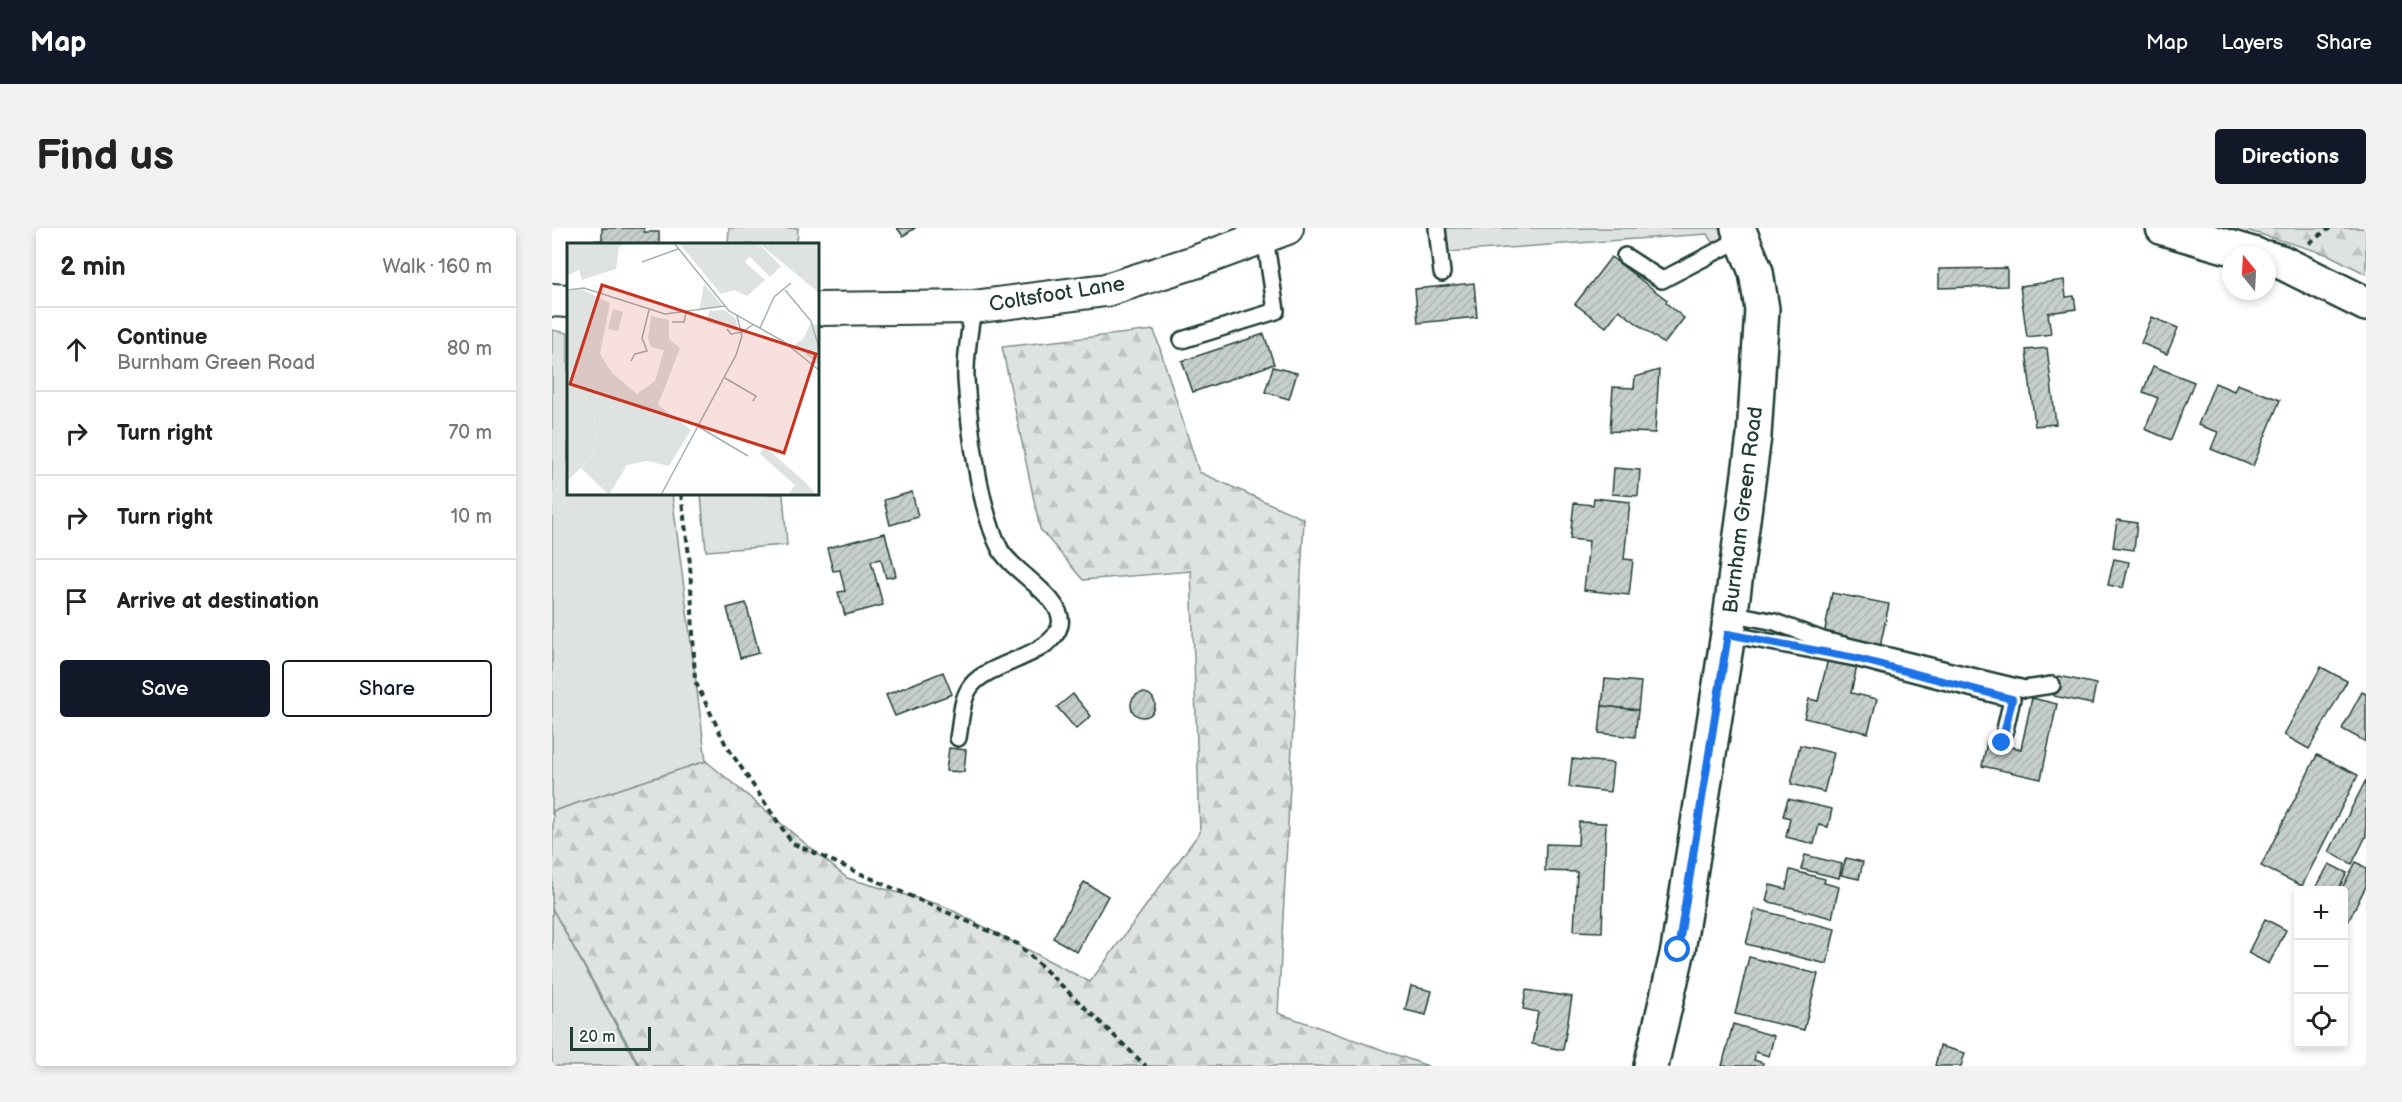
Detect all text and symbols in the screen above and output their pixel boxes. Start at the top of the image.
text: Map [30,26,86,59]
text: Map [2146,30,2188,55]
text: Layers [2221,30,2283,55]
text: Share [2316,30,2372,55]
button: Directions [2215,129,2366,184]
text: Find us [36,131,174,182]
inset map [567,243,819,495]
north arrow [2222,246,2276,300]
text: 2 min [60,252,126,283]
text: Walk · 160 m [383,255,492,279]
street label: Coltsfoot Lane [987,271,1127,317]
text: Continue [117,324,207,351]
icon: ahead [60,333,93,366]
text: 80 m [447,337,492,361]
text: Burnham Green Road [117,351,315,375]
street label: Burnham Green Road [1718,405,1768,615]
icon: right [60,417,93,450]
text: Turn right [117,420,213,447]
text: 70 m [448,421,492,445]
icon: right [60,501,93,534]
text: Turn right [117,504,213,531]
text: 10 m [451,505,492,529]
icon: arrive [60,585,93,618]
text: Arrive at destination [117,588,319,615]
button: Save [60,660,270,717]
button: Share [282,660,492,717]
route end [1988,729,2014,755]
map controls [2294,886,2348,1048]
button: + [2294,886,2348,940]
route start [1664,936,1690,962]
button: − [2294,940,2348,994]
button: locate [2294,994,2348,1048]
scale bar [570,1024,651,1052]
text: 20 m [579,1028,615,1047]

